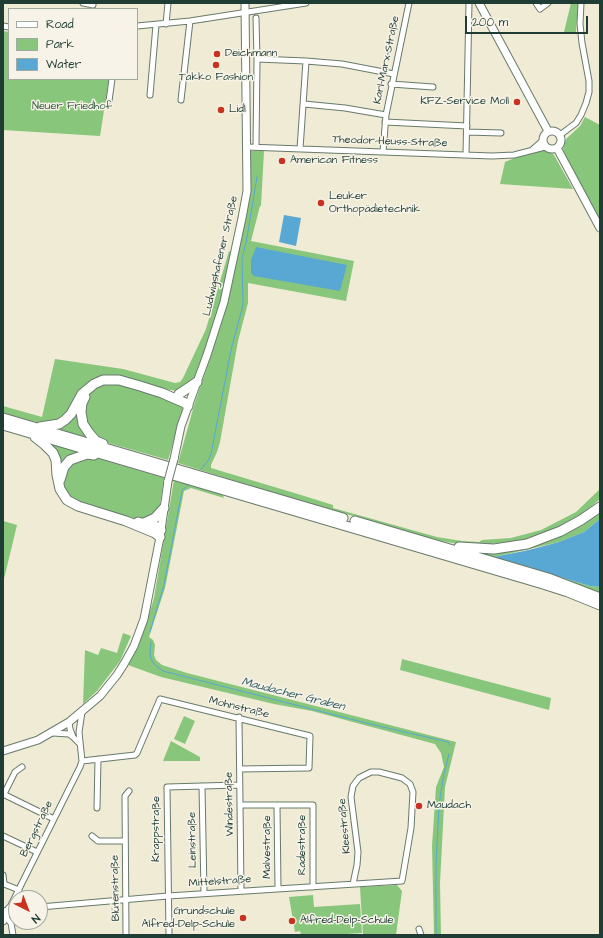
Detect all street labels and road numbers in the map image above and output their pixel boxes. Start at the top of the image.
street label: Karl-Marx-Straße [371,15,403,105]
street label: Theodor-Heuss-Straße [332,133,448,151]
street label: Ludwigshafener Straße [201,195,241,317]
street label: Mohnstraße [207,694,271,722]
street label: Windestraße [223,772,237,836]
street label: Krappstraße [150,796,164,862]
street label: Kleestraße [336,798,354,854]
street label: Bergstraße [18,799,56,859]
street label: Leinstraße [186,812,200,868]
street label: Malvestraße [261,815,275,879]
street label: Radestraße [296,815,310,875]
street label: Blütenstraße [109,855,123,921]
street label: Mittelstraße [188,873,252,891]

